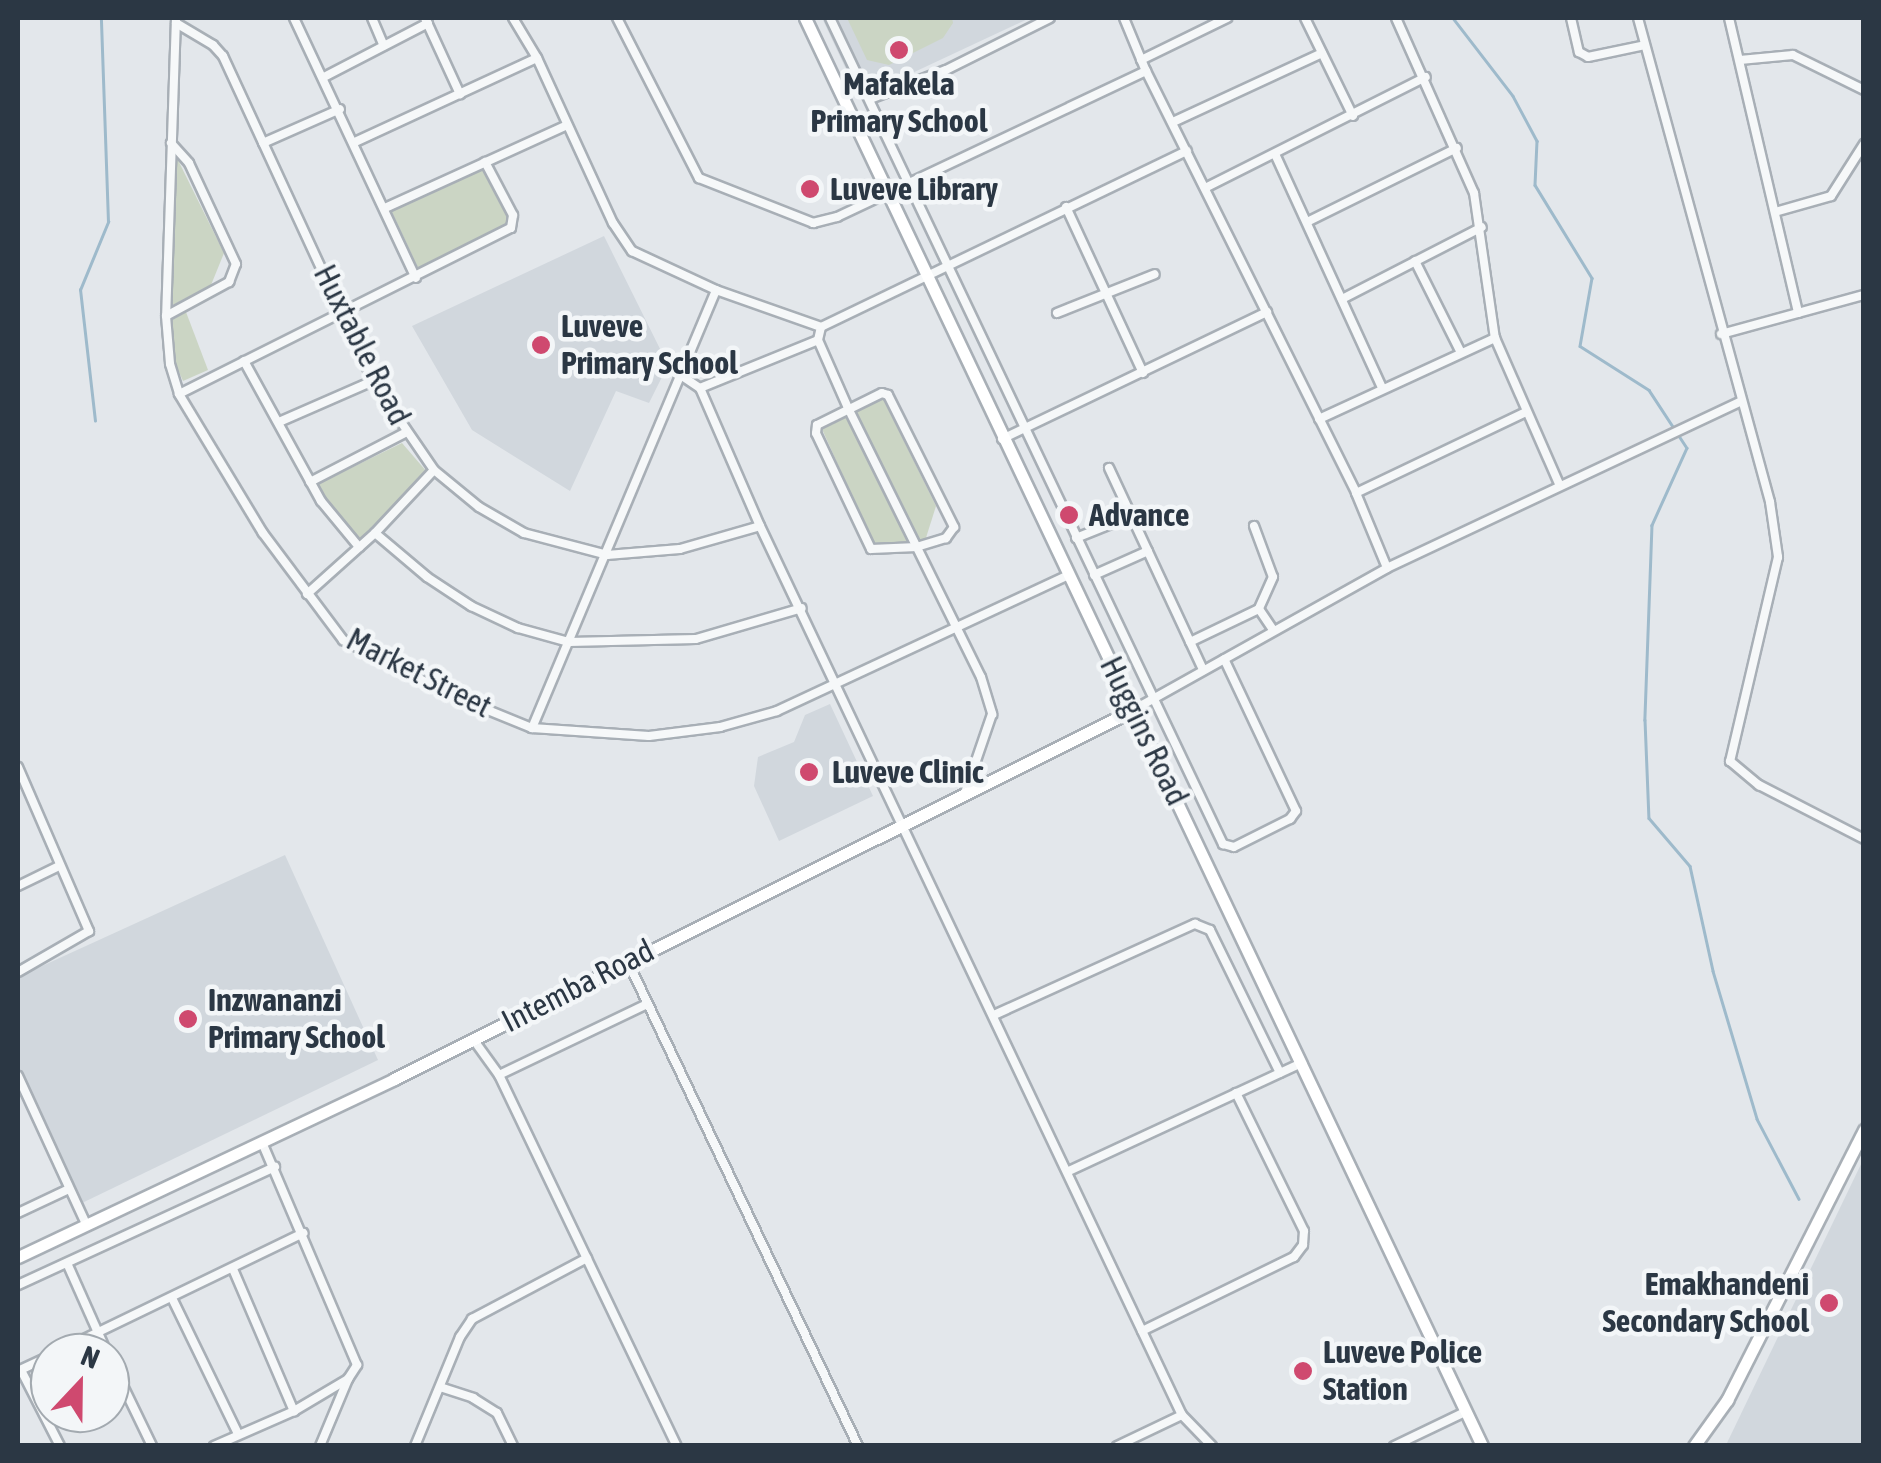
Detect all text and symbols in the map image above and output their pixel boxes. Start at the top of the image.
marker: Mafakela Primary School [888,39,910,61]
place label: Mafakela Primary School [811,66,987,141]
place label: Luveve Library [830,170,998,208]
marker: Luveve Library [799,178,821,200]
street label: Huxtable Road [305,259,419,431]
place label: Luveve Primary School [561,308,738,383]
marker: Luveve Primary School [530,334,552,356]
place label: Advance [1089,496,1189,534]
marker: Advance [1058,504,1080,526]
street label: Market Street [340,620,498,726]
street label: Huggins Road [1092,650,1196,812]
place label: Luveve Clinic [832,753,984,791]
marker: Luveve Clinic [796,759,822,785]
street label: Intemba Road [495,931,661,1041]
place label: Inzwananzi Primary School [208,982,385,1057]
marker: Inzwananzi Primary School [177,1008,199,1030]
place label: Emakhandeni Secondary School [1602,1266,1809,1341]
marker: Emakhandeni Secondary School [1818,1292,1840,1314]
north arrow [30,1333,130,1433]
place label: Luveve Police Station [1323,1334,1482,1409]
text: N [77,1339,104,1375]
marker: Luveve Police Station [1292,1360,1314,1382]

